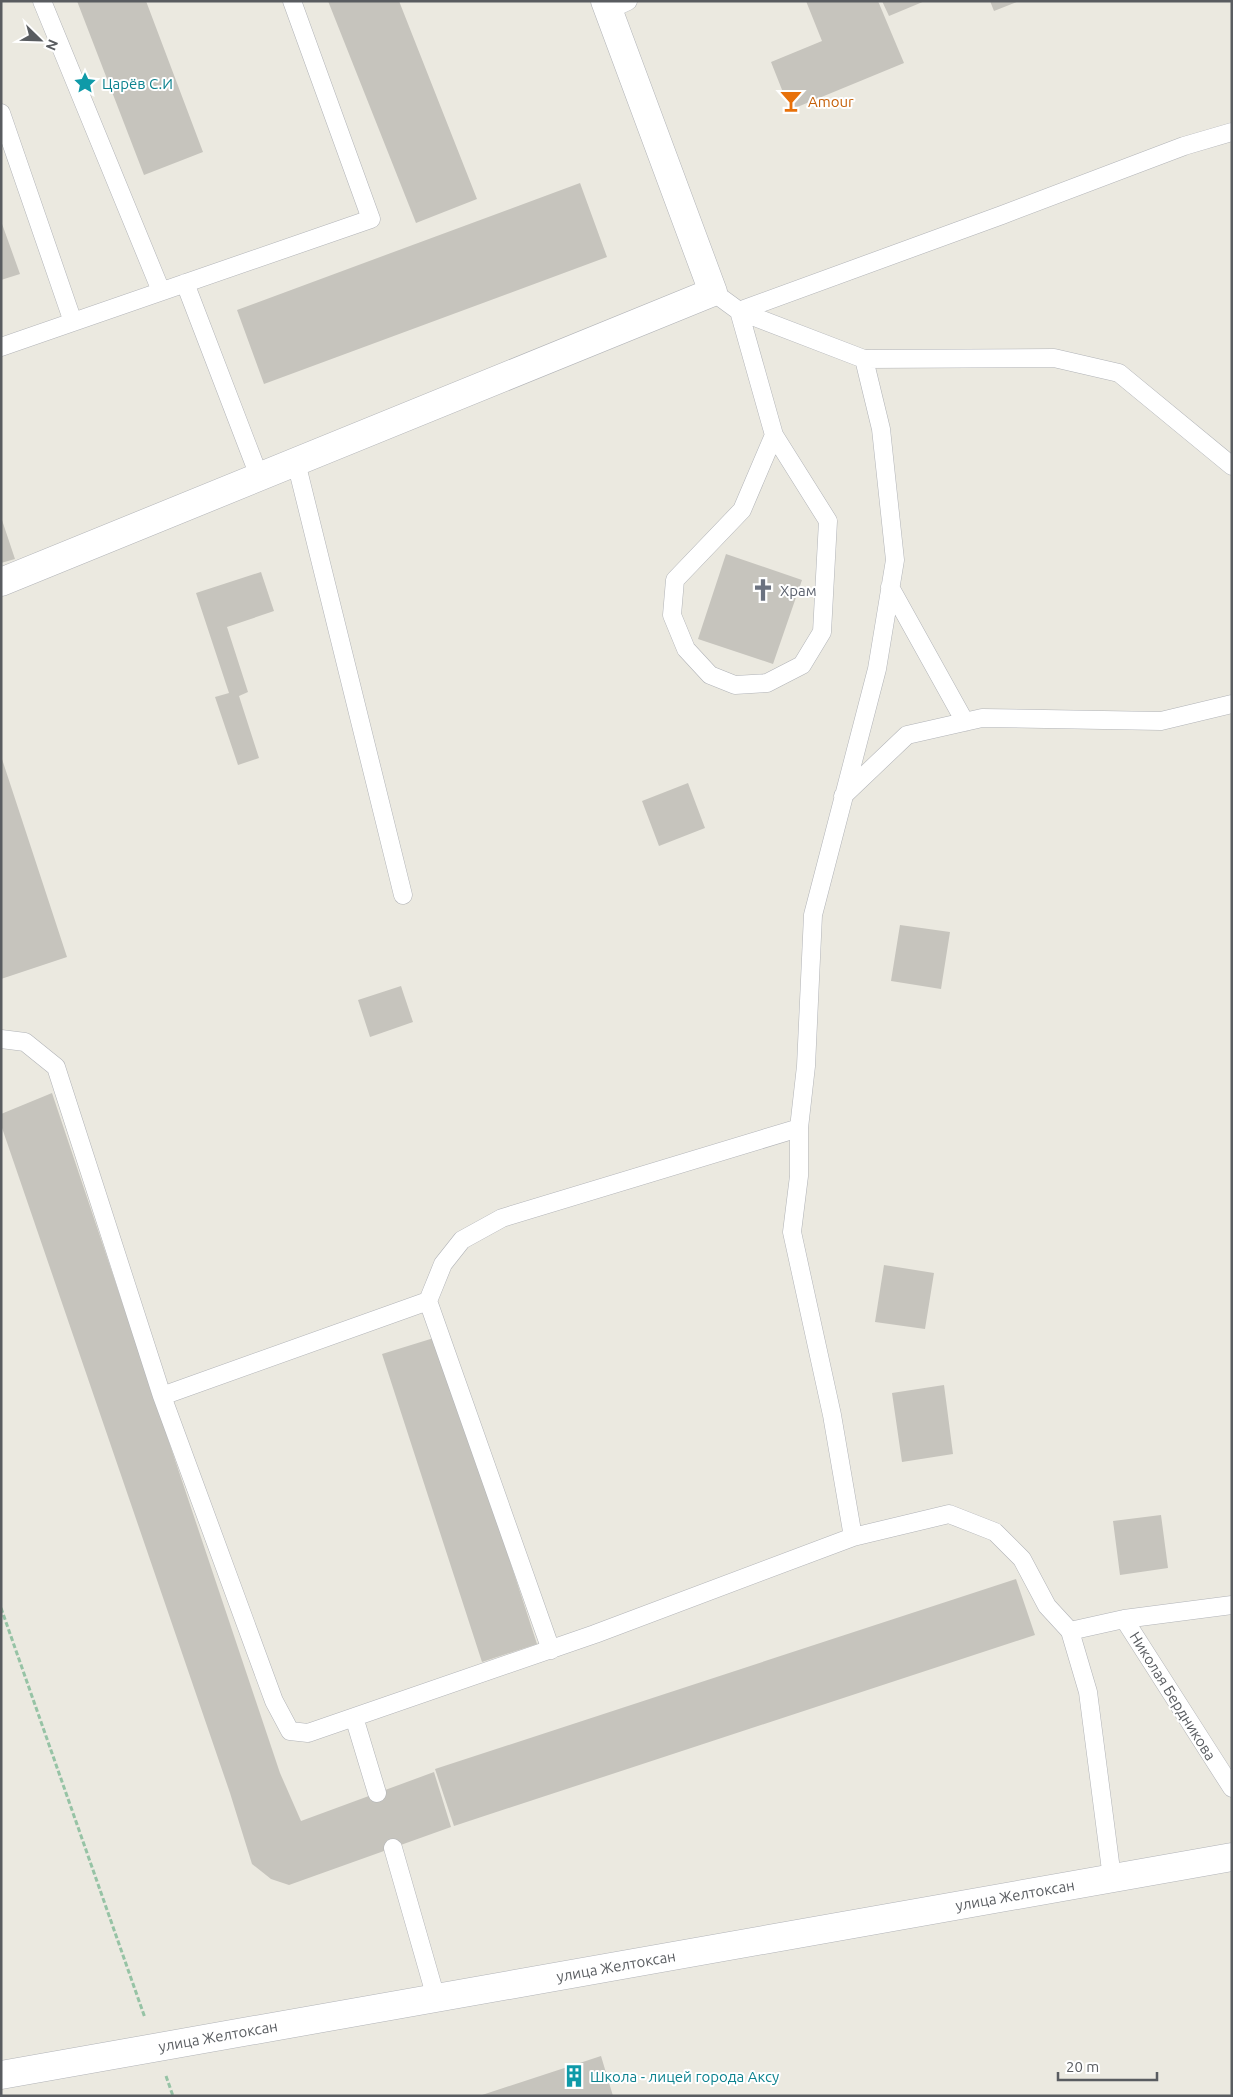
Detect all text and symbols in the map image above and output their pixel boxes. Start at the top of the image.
north arrow [15,15,65,65]
text: N [43,37,61,53]
place icon: Царёв С.И [72,70,98,96]
place label: Царёв С.И [102,75,173,92]
bar icon: Amour [778,88,804,114]
place label: Amour [808,93,854,110]
church icon: Храм [750,577,776,603]
place label: Храм [780,582,817,599]
street label: Николая Бердникова [1126,1629,1220,1763]
street label: улица Желтоксан [954,1876,1076,1914]
street label: улица Желтоксан [555,1947,677,1985]
street label: улица Желтоксан [157,2017,279,2055]
scale bar [1058,2050,1157,2082]
text: 20 m [1066,2058,1099,2075]
building icon: Школа - лицей города Аксу [561,2063,587,2089]
place label: Школа - лицей города Аксу [590,2068,779,2085]

